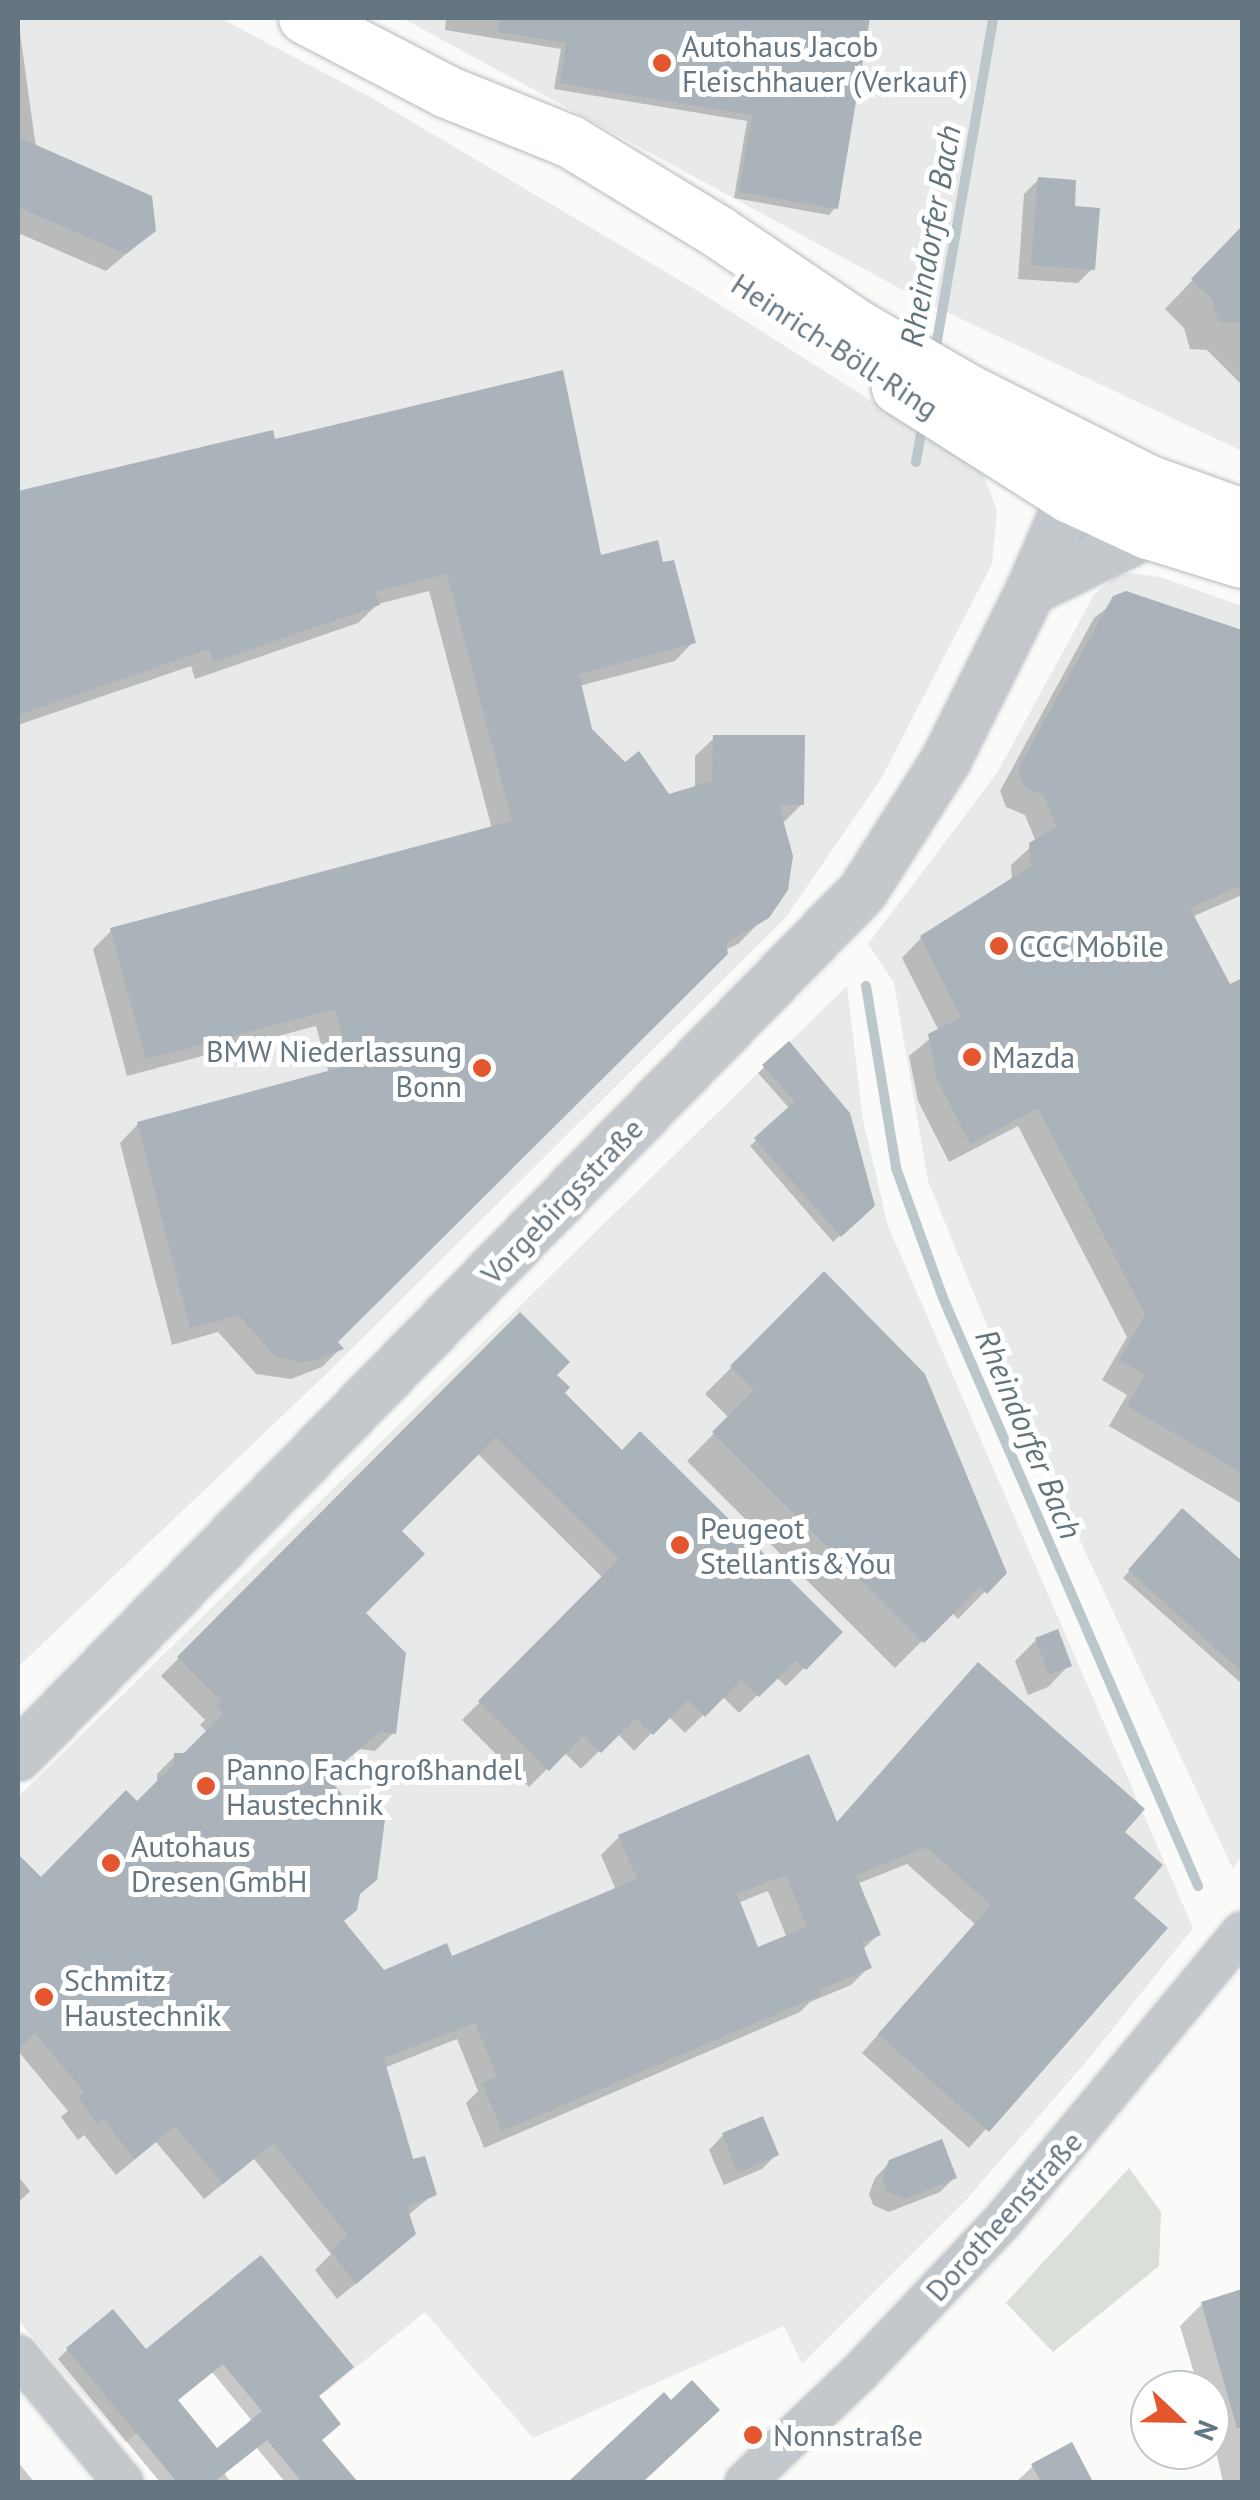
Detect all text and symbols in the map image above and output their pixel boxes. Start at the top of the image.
place label: Autohaus Jacob Fleischhauer (Verkauf) [682,28,968,98]
marker: Autohaus Jacob Fleischhauer (Verkauf) [651,52,673,74]
water label: Rheindorfer Bach [892,122,968,350]
street label: Heinrich-Böll-Ring [725,266,945,426]
place label: CCC Mobile [1019,928,1165,964]
marker: CCC Mobile [988,935,1010,957]
place label: BMW Niederlassung Bonn [205,1033,462,1104]
place label: Mazda [992,1039,1075,1075]
marker: Mazda [961,1046,983,1068]
marker: BMW Niederlassung Bonn [471,1057,493,1079]
street label: Vorgebirgsstraße [474,1110,650,1292]
water label: Rheindorfer Bach [968,1323,1090,1545]
place label: Peugeot Stellantis&You [700,1510,892,1580]
marker: Peugeot Stellantis&You [669,1534,691,1556]
place label: Panno Fachgroßhandel Haustechnik [226,1751,522,1822]
marker: Panno Fachgroßhandel Haustechnik [195,1775,217,1797]
place label: Autohaus Dresen GmbH [131,1828,307,1898]
marker: Autohaus Dresen GmbH [100,1852,122,1874]
place label: Schmitz Haustechnik [64,1962,221,2032]
marker: Schmitz Haustechnik [33,1986,55,2008]
street label: Dorotheenstraße [918,2124,1090,2308]
north arrow [1130,2370,1230,2470]
text: N [1186,2415,1227,2446]
place label: Nonnstraße [773,2417,923,2453]
marker: Nonnstraße [742,2424,764,2446]

